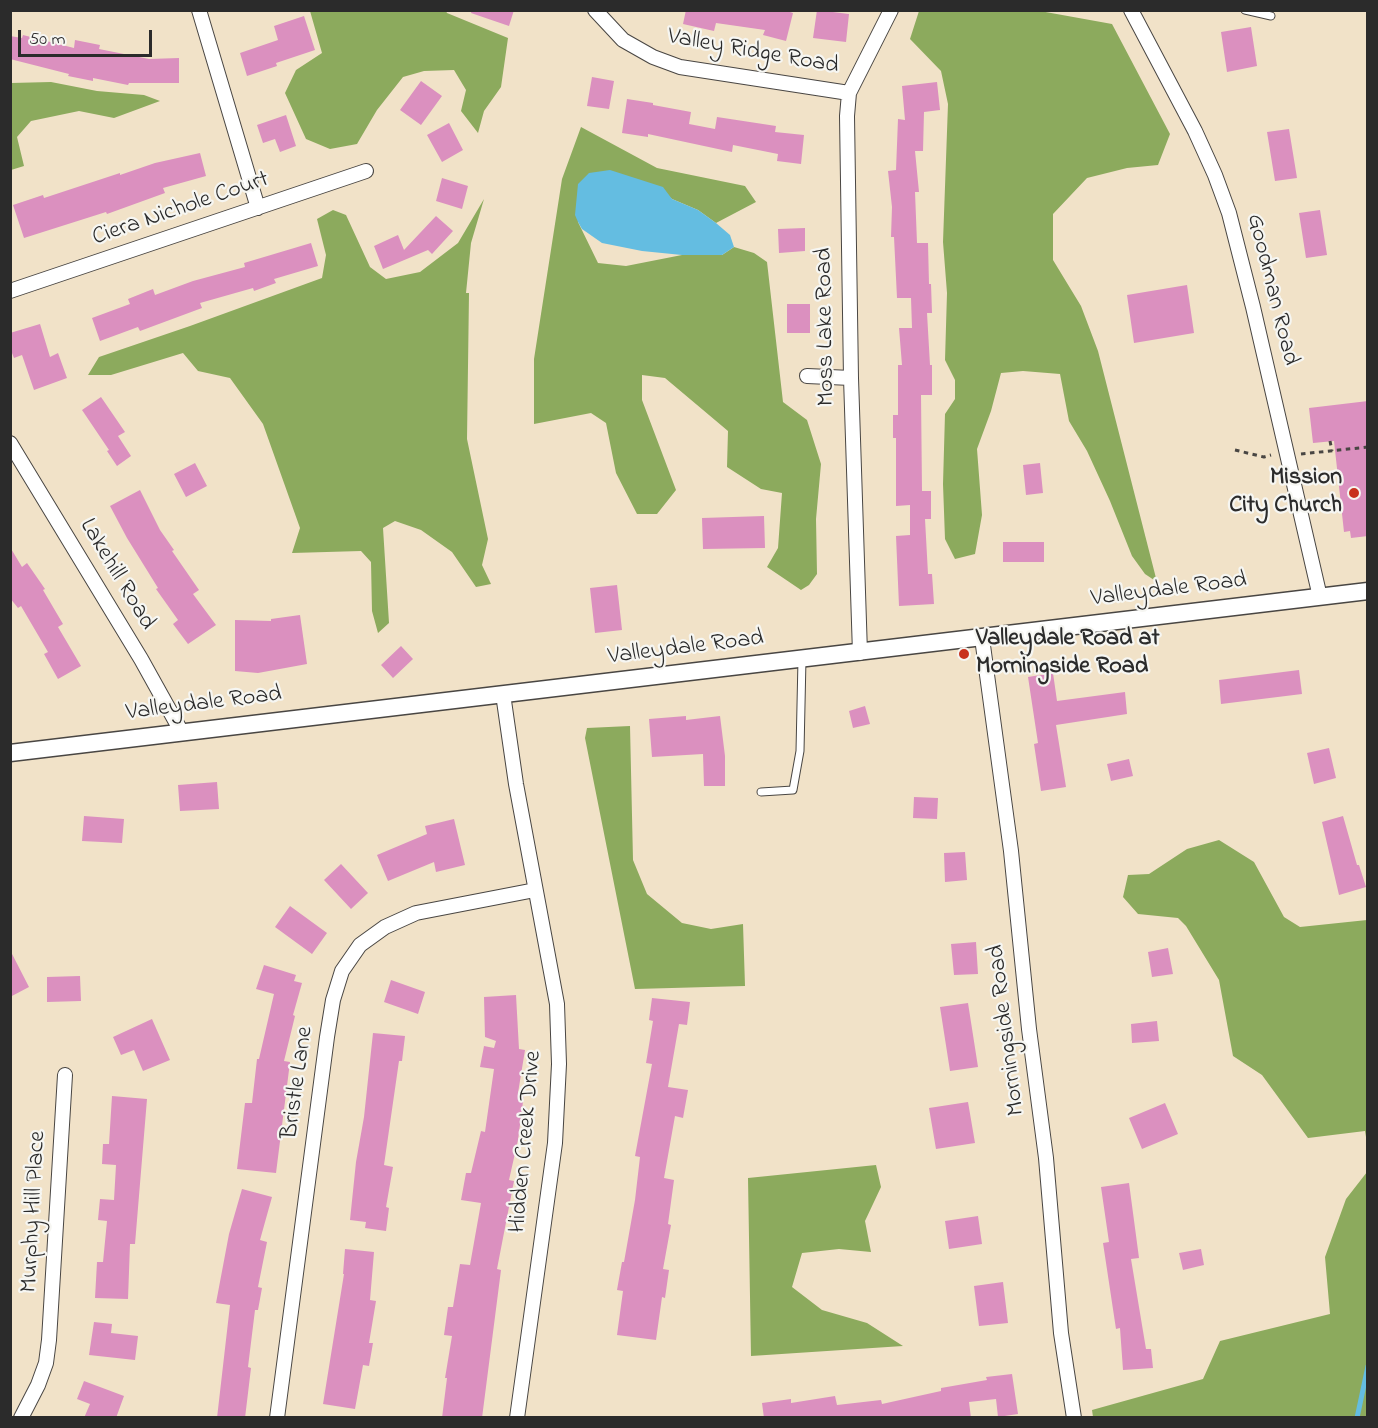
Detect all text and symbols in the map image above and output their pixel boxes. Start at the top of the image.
scale bar [21,18,154,56]
street label: Valley Ridge Road [665,24,841,82]
text: 50 m [29,27,66,53]
street label: Ciera Nichole Court [89,166,273,254]
street label: Goodman Road [1238,211,1304,369]
street label: Moss Lake Road [811,247,843,407]
place label: Mission City Church [1229,465,1342,521]
marker: Mission City Church [1347,486,1361,500]
street label: Lakehill Road [71,514,161,636]
street label: Valleydale Road [1090,567,1248,615]
street label: Valleydale Road [607,625,765,673]
place label: Valleydale Road at Morningside Road [976,626,1160,682]
marker: Valleydale Road at Morningside Road [957,647,971,661]
street label: Valleydale Road [125,681,283,729]
street label: Morningside Road [983,943,1033,1117]
street label: Bristle Lane [277,1025,321,1141]
street label: Hidden Creek Drive [505,1050,549,1234]
street label: Murphy Hill Place [16,1130,54,1294]

